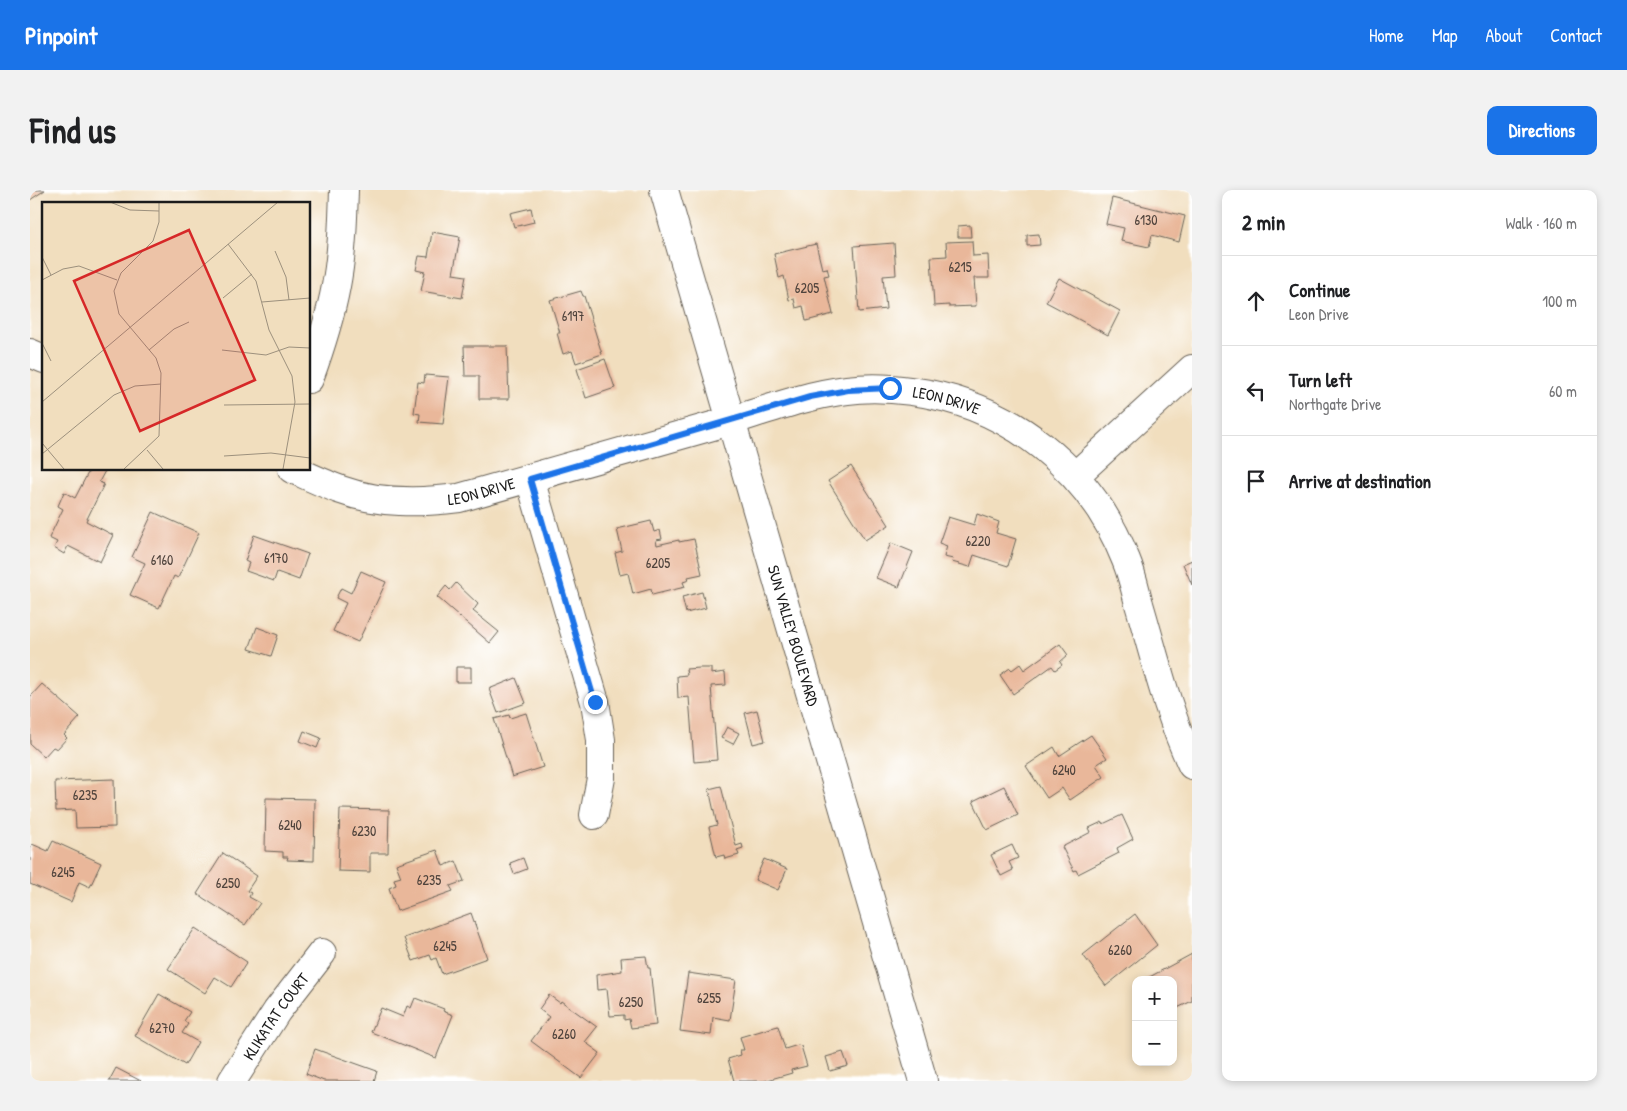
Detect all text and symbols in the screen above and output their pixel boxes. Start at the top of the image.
text: Pinpoint [25,19,97,51]
text: Home [1369,23,1404,48]
text: Map [1432,23,1457,48]
text: About [1485,23,1522,48]
text: Contact [1550,23,1602,48]
button: Directions [1487,106,1597,155]
text: Find us [30,107,116,154]
inset map [42,202,310,470]
text: 2 min [1242,208,1285,237]
house number: 6130 [1134,210,1158,229]
text: Walk · 160 m [1505,212,1577,234]
house number: 6215 [948,257,972,276]
text: Continue [1289,277,1350,303]
house number: 6205 [795,278,819,297]
icon: ahead [1242,287,1270,315]
text: 100 m [1542,290,1577,312]
text: Leon Drive [1289,303,1349,325]
house number: 6197 [562,306,584,325]
text: Turn left [1289,367,1352,393]
route start [879,377,902,400]
icon: left [1242,377,1270,405]
street label: LEON DRIVE [912,380,984,420]
text: 60 m [1549,380,1577,402]
text: Northgate Drive [1289,393,1381,415]
icon: arrive [1242,467,1270,495]
text: Arrive at destination [1289,468,1431,494]
street label: LEON DRIVE [447,472,518,510]
house number: 6220 [966,531,990,550]
house number: 6170 [264,548,288,567]
house number: 6160 [151,550,173,569]
house number: 6205 [646,553,670,572]
street label: SUN VALLEY BOULEVARD [763,563,824,709]
route end [584,691,607,714]
house number: 6240 [1052,760,1076,779]
house number: 6235 [73,785,97,804]
house number: 6240 [278,815,302,834]
house number: 6230 [352,821,376,840]
house number: 6245 [51,862,75,881]
house number: 6235 [417,870,441,889]
house number: 6250 [216,873,240,892]
house number: 6245 [433,936,457,955]
house number: 6260 [1108,940,1132,959]
street label: KLIKATAT COURT [237,968,314,1064]
map controls [1132,976,1177,1066]
button: + [1132,976,1177,1021]
house number: 6255 [697,988,721,1007]
house number: 6250 [619,992,643,1011]
house number: 6270 [149,1018,175,1037]
button: − [1132,1021,1177,1066]
house number: 6260 [552,1024,576,1043]

